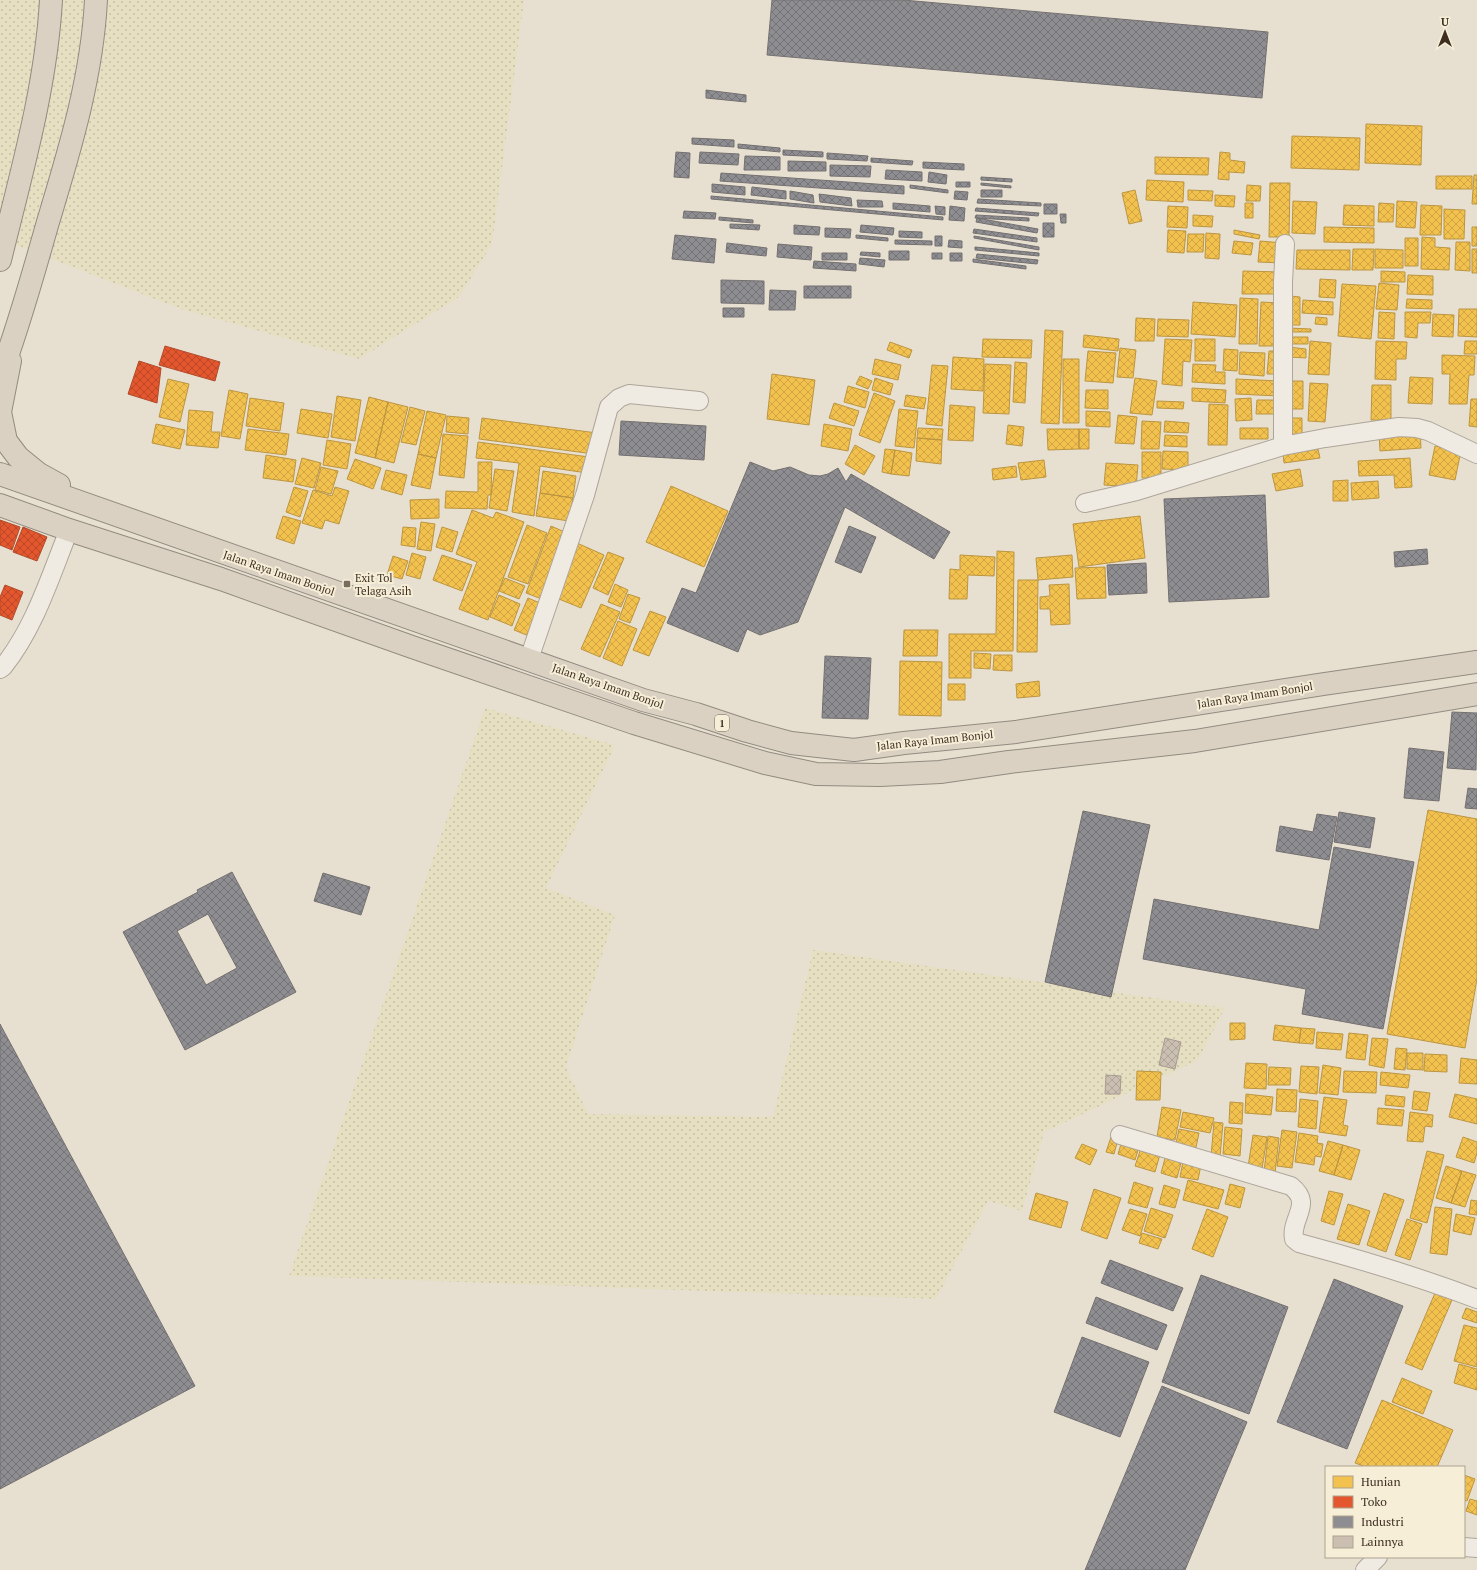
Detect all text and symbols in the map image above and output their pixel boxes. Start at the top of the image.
north arrow [1425,12,1465,52]
text: U [1441,15,1449,29]
street label: Jalan Raya Imam Bonjol [222,547,336,599]
place label: Exit Tol Telaga Asih [355,571,412,598]
marker: Exit Tol Telaga Asih [342,579,352,589]
street label: Jalan Raya Imam Bonjol [551,660,665,712]
street label: Jalan Raya Imam Bonjol [1196,679,1314,711]
road number: 1 [715,715,729,731]
street label: Jalan Raya Imam Bonjol [876,727,994,753]
legend [1325,1466,1465,1558]
text: Hunian [1361,1474,1401,1489]
text: Toko [1361,1494,1387,1509]
text: Industri [1361,1514,1404,1529]
text: Lainnya [1361,1534,1404,1549]

